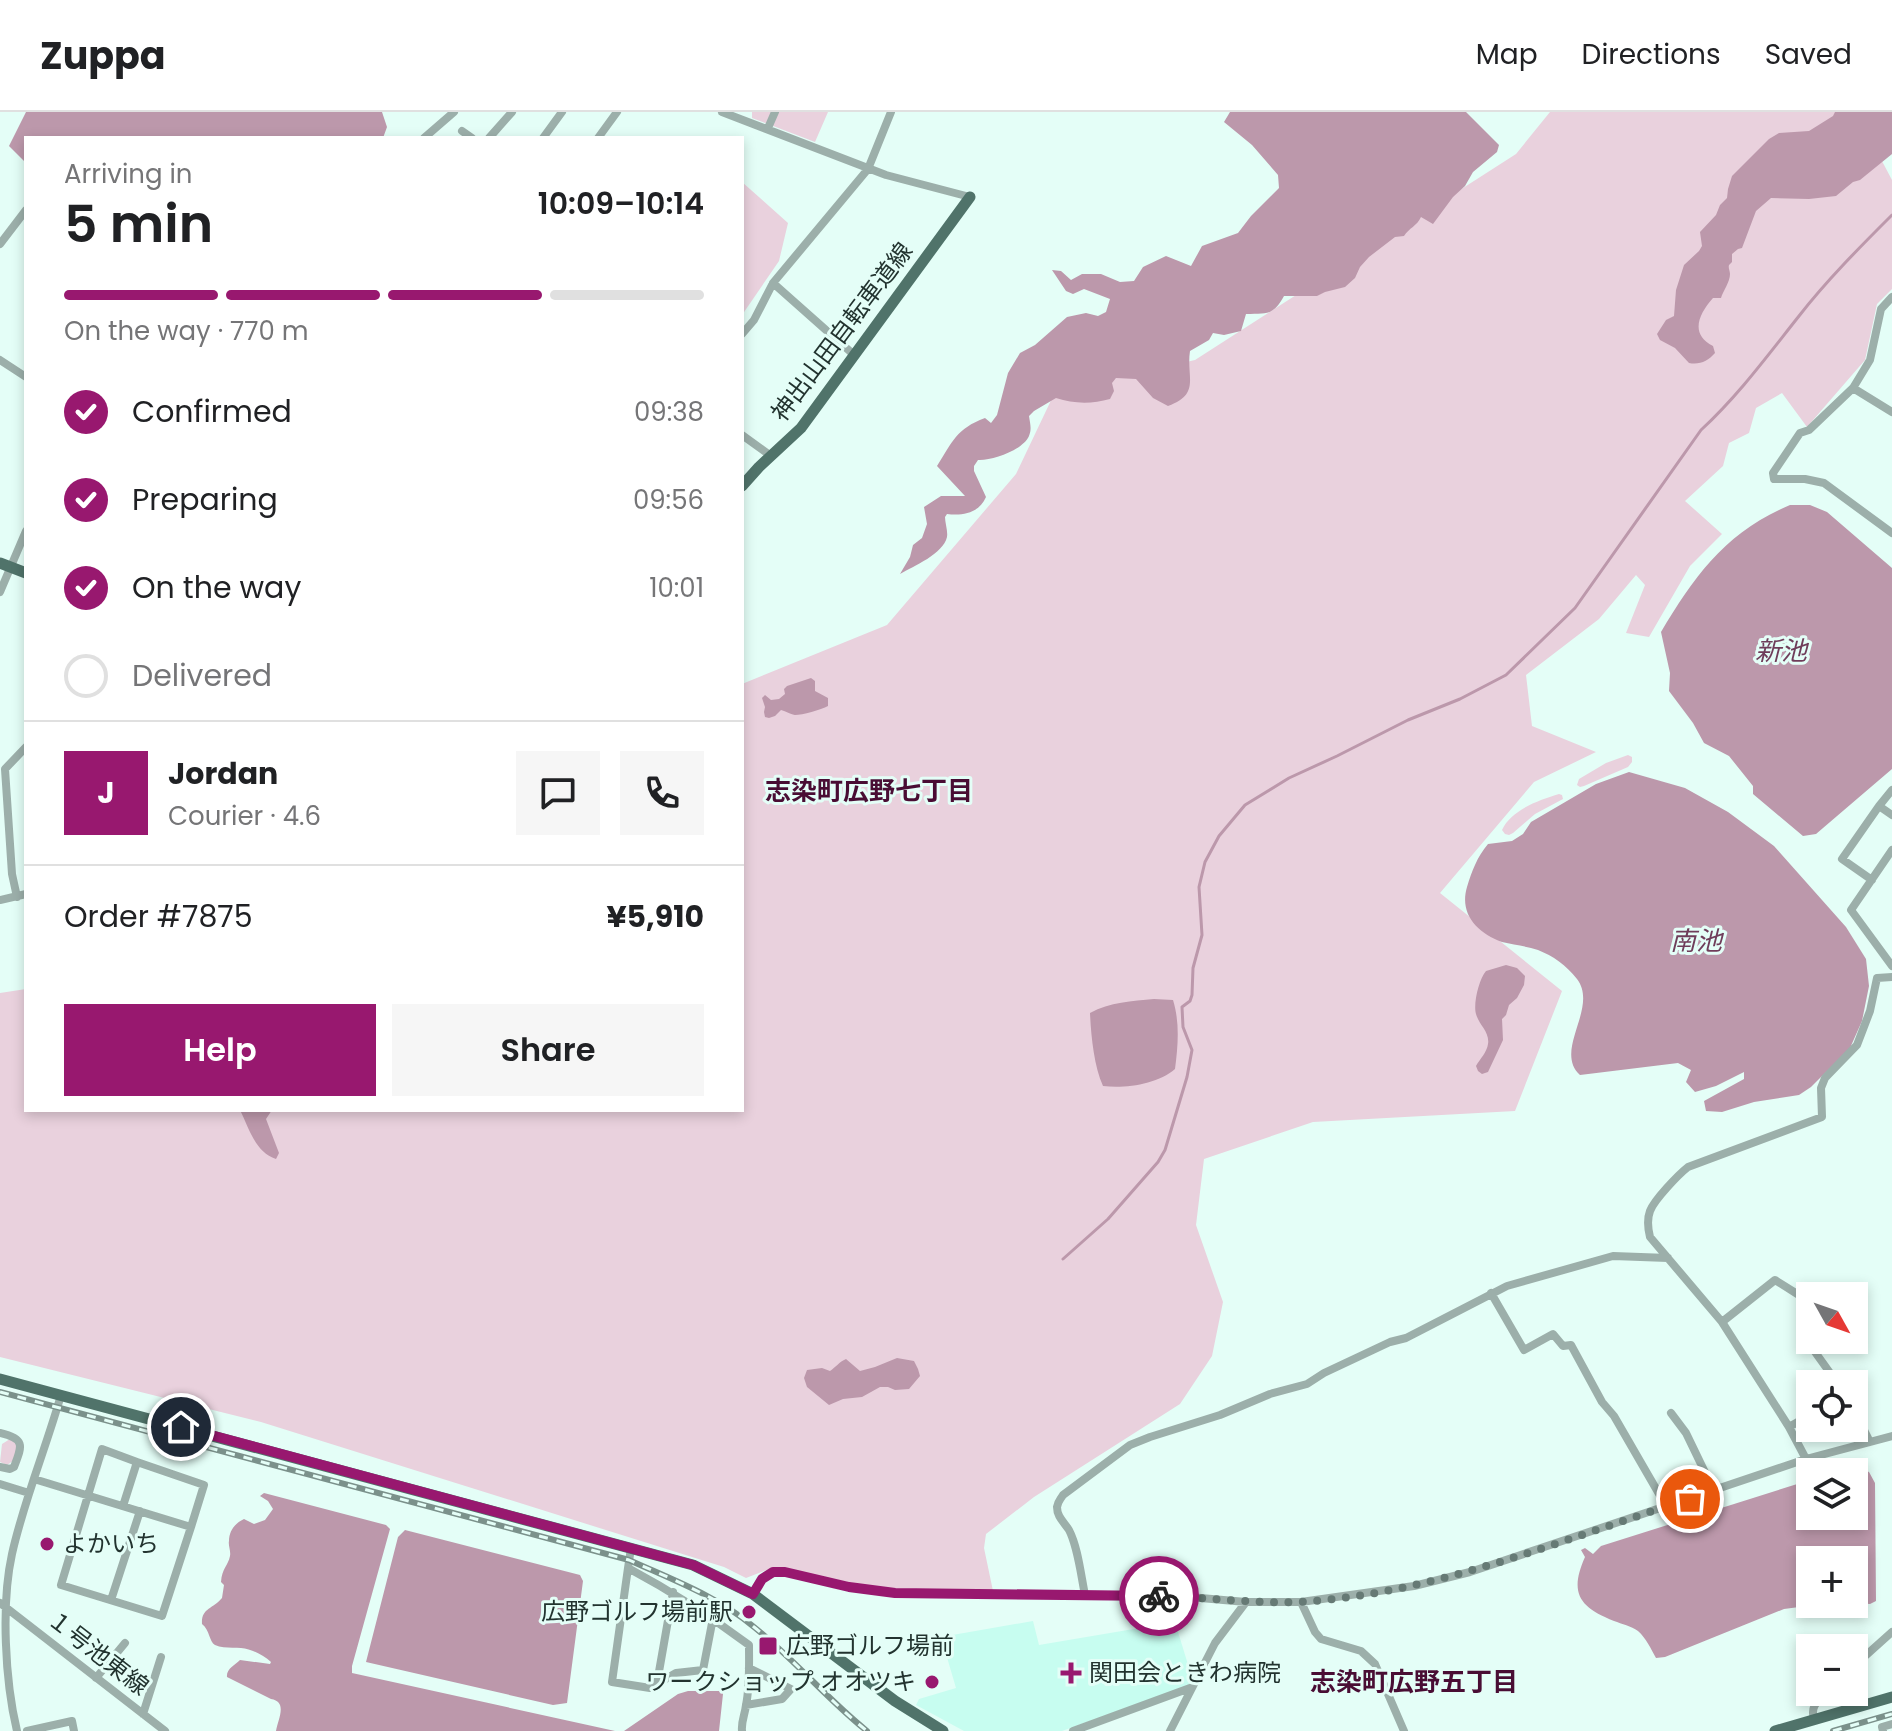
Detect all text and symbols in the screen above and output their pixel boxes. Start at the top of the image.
text: Zuppa [40,29,166,82]
text: Map [1476,35,1538,74]
text: Directions [1582,35,1721,74]
text: Saved [1765,35,1852,74]
text: Arriving in [64,156,193,192]
text: 10:09–10:14 [538,182,704,225]
text: 5 min [64,187,213,260]
street label: 神出山田自転車道線 [763,236,920,428]
text: On the way · 770 m [64,313,309,349]
icon: check [64,390,108,434]
text: Confirmed [132,390,292,433]
text: 09:38 [634,394,704,430]
icon: check [64,478,108,522]
text: Preparing [132,478,278,521]
text: 09:56 [633,482,704,518]
icon: check [64,566,108,610]
text: On the way [132,566,301,609]
text: 10:01 [649,570,704,606]
water label: 新池 [1755,633,1810,669]
text: Delivered [132,654,272,697]
button: chat [516,751,600,835]
button: phone [620,751,704,835]
text: Jordan [168,752,278,795]
text: J [97,771,115,814]
district label: 志染町広野七丁目 [765,773,973,809]
text: Courier · 4.6 [168,798,321,834]
text: Order #7875 [64,895,253,938]
text: ¥5,910 [606,895,704,938]
water label: 南池 [1670,923,1725,959]
button: Help [64,1004,376,1096]
button: Share [392,1004,704,1096]
north arrow [1796,1282,1868,1354]
map controls [1796,1282,1868,1706]
button: locate [1796,1370,1868,1442]
pin [147,1393,215,1461]
icon: home [159,1405,203,1449]
button: layers [1796,1458,1868,1530]
pin [1656,1465,1724,1533]
icon: bag [1668,1477,1712,1521]
place label: よかいち [63,1527,159,1560]
marker: よかいち [38,1535,56,1553]
button: + [1796,1546,1868,1618]
courier [1119,1556,1199,1636]
icon: bike [1137,1574,1181,1618]
place label: 広野ゴルフ場前駅 [541,1595,733,1628]
street label: １号池東線 [41,1603,156,1703]
marker: 広野ゴルフ場前駅 [740,1603,758,1621]
place label: 広野ゴルフ場前 [786,1629,954,1662]
button: − [1796,1634,1868,1706]
marker: 広野ゴルフ場前 [757,1635,779,1657]
place label: 関田会ときわ病院 [1089,1656,1281,1689]
marker: 関田会ときわ病院 [1060,1662,1082,1684]
district label: 志染町広野五丁目 [1310,1664,1518,1700]
place label: ワークショップ オオツキ [646,1665,916,1698]
marker: ワークショップ オオツキ [923,1673,941,1691]

